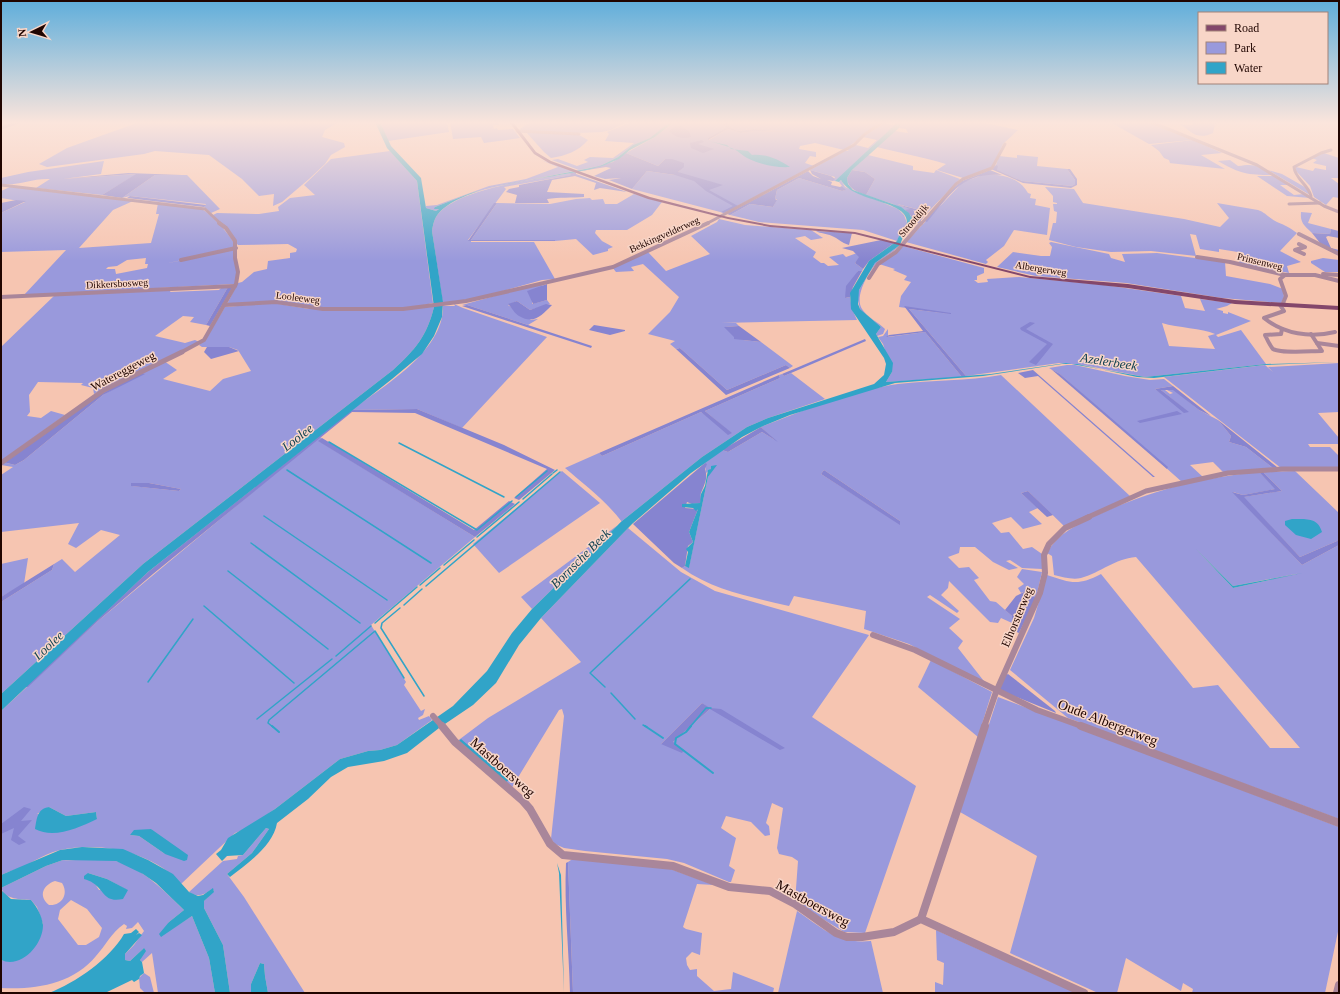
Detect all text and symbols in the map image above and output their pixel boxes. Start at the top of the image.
north arrow [12,12,52,52]
legend [1198,12,1328,84]
text: Road [1234,21,1259,35]
text: N [16,28,28,37]
text: Park [1234,41,1256,55]
text: Water [1234,61,1262,75]
street label: Strootdijk [896,202,931,239]
street label: Bekkingvelderweg [627,214,701,255]
street label: Prinsenweg [1236,251,1284,272]
street label: Albergerweg [1014,259,1067,278]
street label: Dikkersbosweg [86,276,148,291]
street label: Looleeweg [275,289,321,306]
street label: Watereggeweg [88,348,158,394]
water label: Azelerbeek [1079,349,1138,373]
water label: Loolee [278,420,316,455]
water label: Bornsche Beek [548,525,613,591]
street label: Elhorsterweg [998,585,1036,649]
water label: Loolee [30,628,67,664]
street label: Oude Albergerweg [1056,696,1160,748]
street label: Mastboersweg [467,734,538,800]
street label: Mastboersweg [773,877,852,930]

